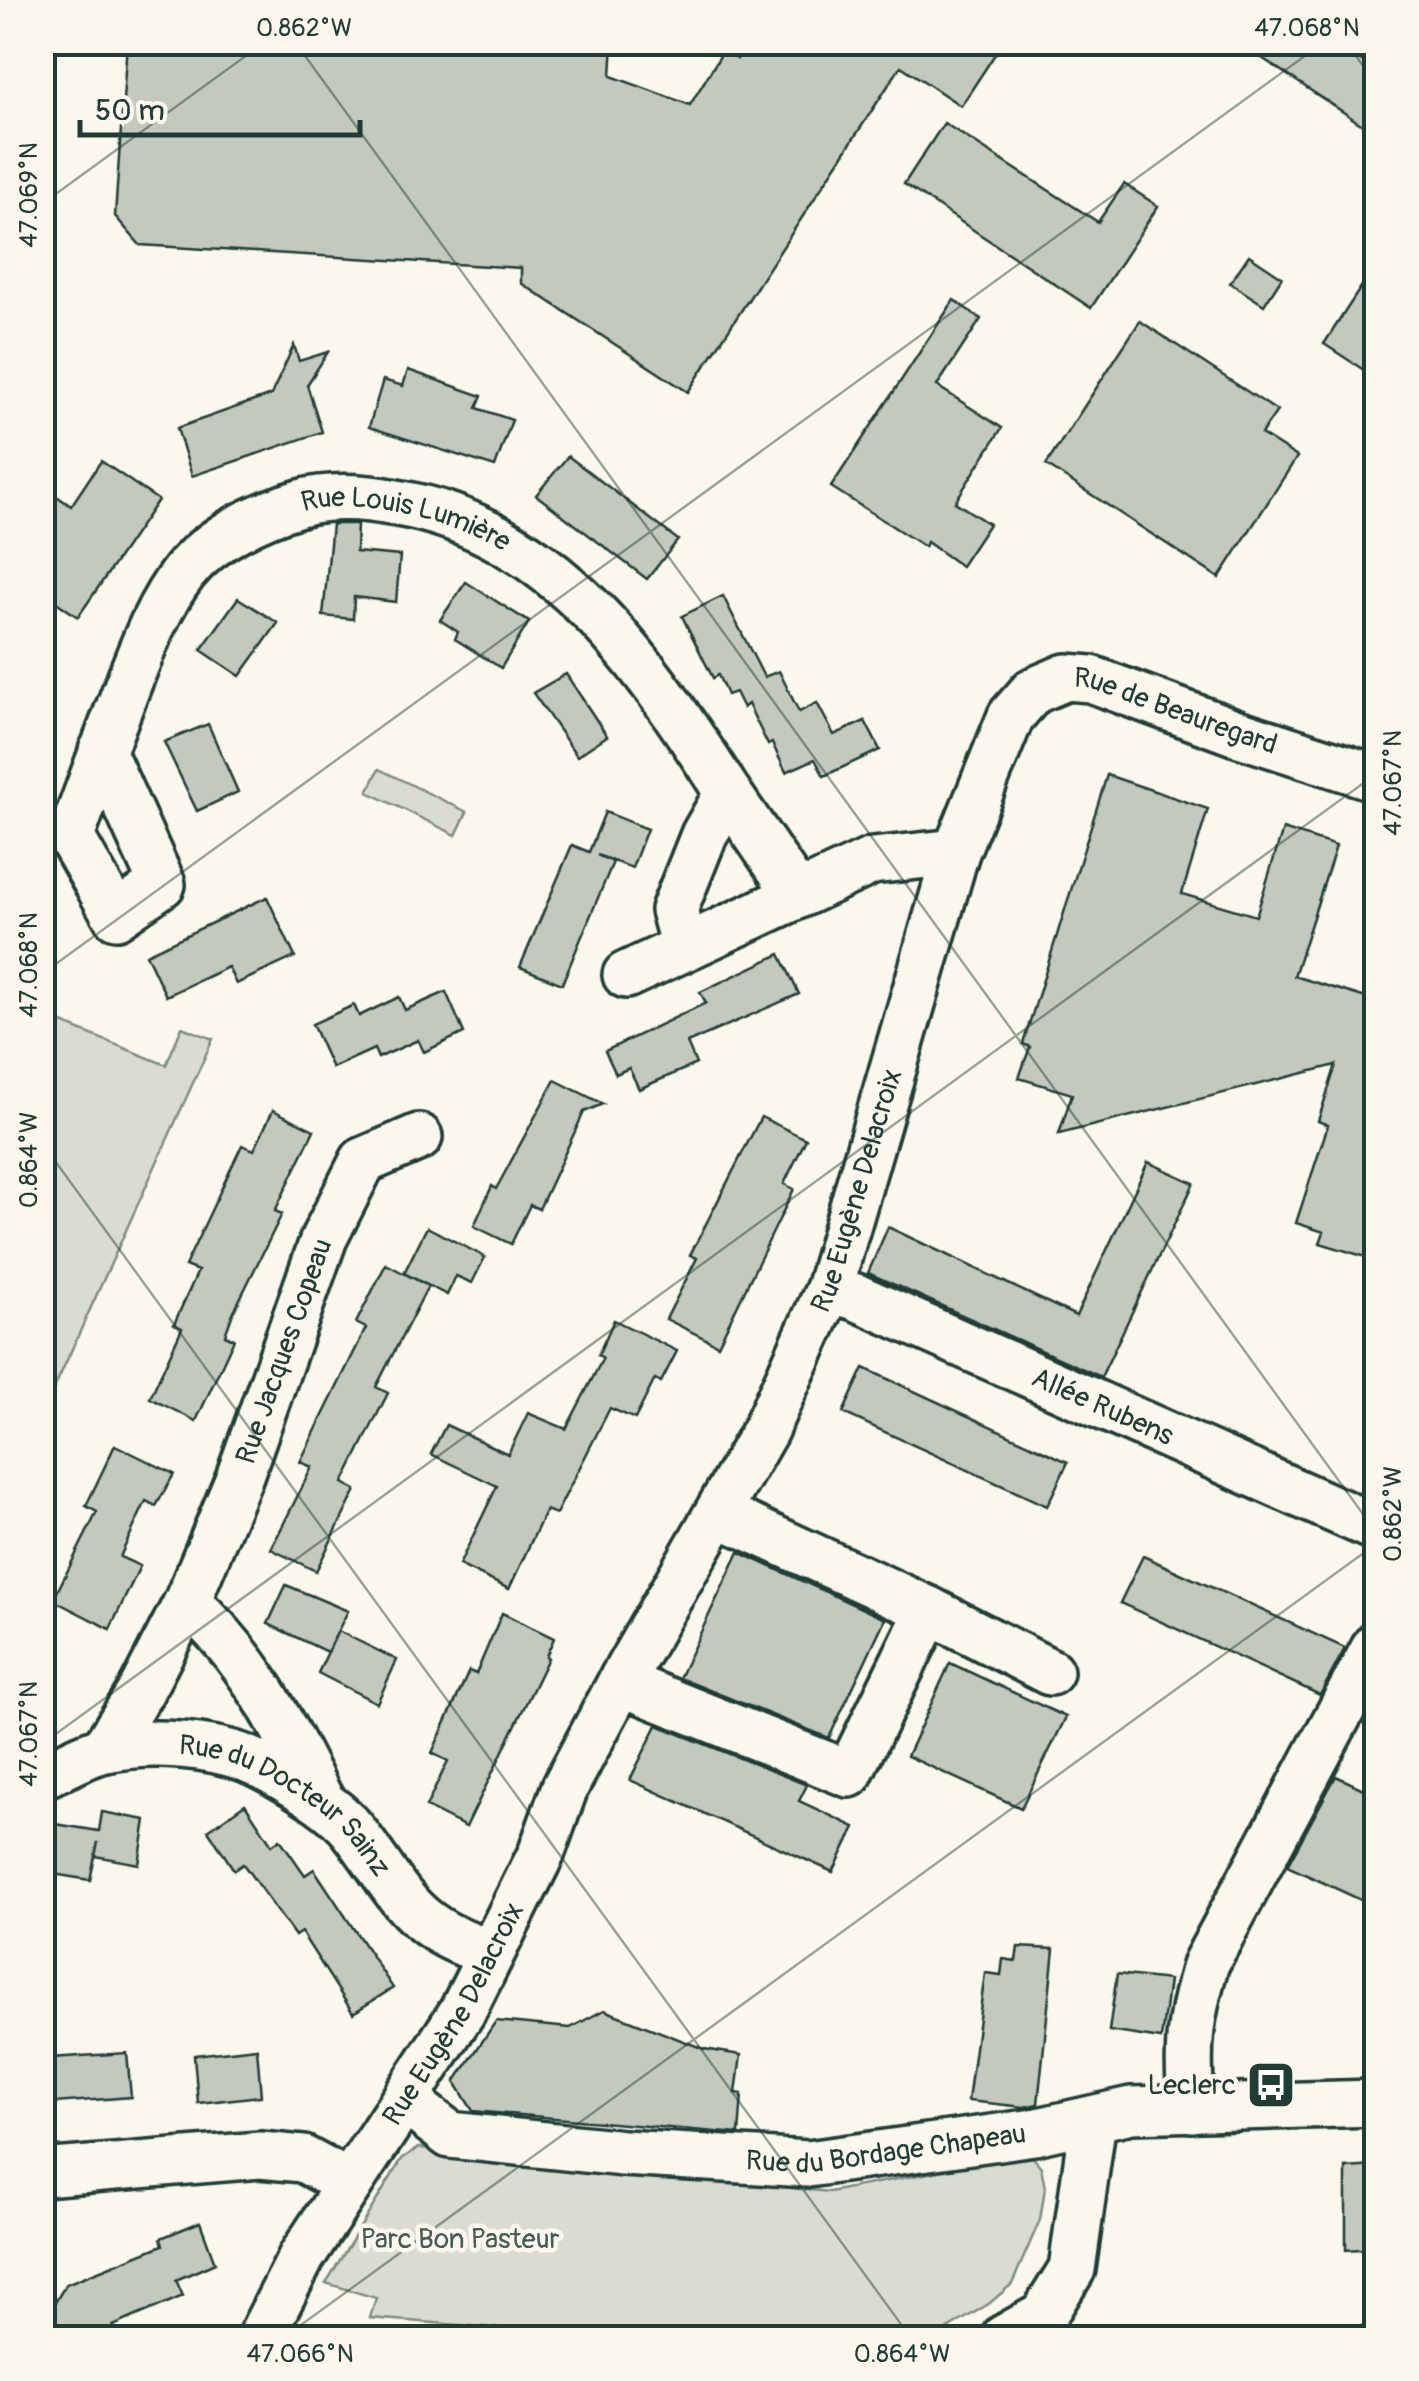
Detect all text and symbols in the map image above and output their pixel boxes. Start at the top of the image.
text: 0.862°W [256,13,352,44]
text: 47.068°N [1254,13,1360,44]
scale bar [80,75,360,137]
text: 50 m [95,92,165,129]
text: 47.069°N [14,142,45,248]
street label: Rue Louis Lumière [298,480,517,559]
street label: Rue de Beauregard [1073,660,1282,762]
text: 47.067°N [1378,730,1409,836]
text: 47.068°N [14,912,45,1018]
street label: Rue Eugène Delacroix [803,1065,910,1318]
text: 0.864°W [14,1112,45,1208]
street label: Rue Jacques Copeau [228,1234,340,1469]
street label: Allée Rubens [1026,1360,1179,1453]
text: 0.862°W [1378,1466,1409,1562]
text: 47.067°N [14,1681,45,1787]
street label: Rue du Docteur Sainz [177,1727,398,1883]
street label: Rue Eugène Delacroix [375,1897,531,2132]
bus stop icon: Leclerc [1245,2059,1297,2111]
place label: Leclerc [1147,2068,1236,2103]
street label: Rue du Bordage Chapeau [745,2116,1028,2182]
park label: Parc Bon Pasteur [360,2222,560,2257]
text: 47.066°N [246,2339,354,2370]
text: 0.864°W [854,2339,950,2370]

